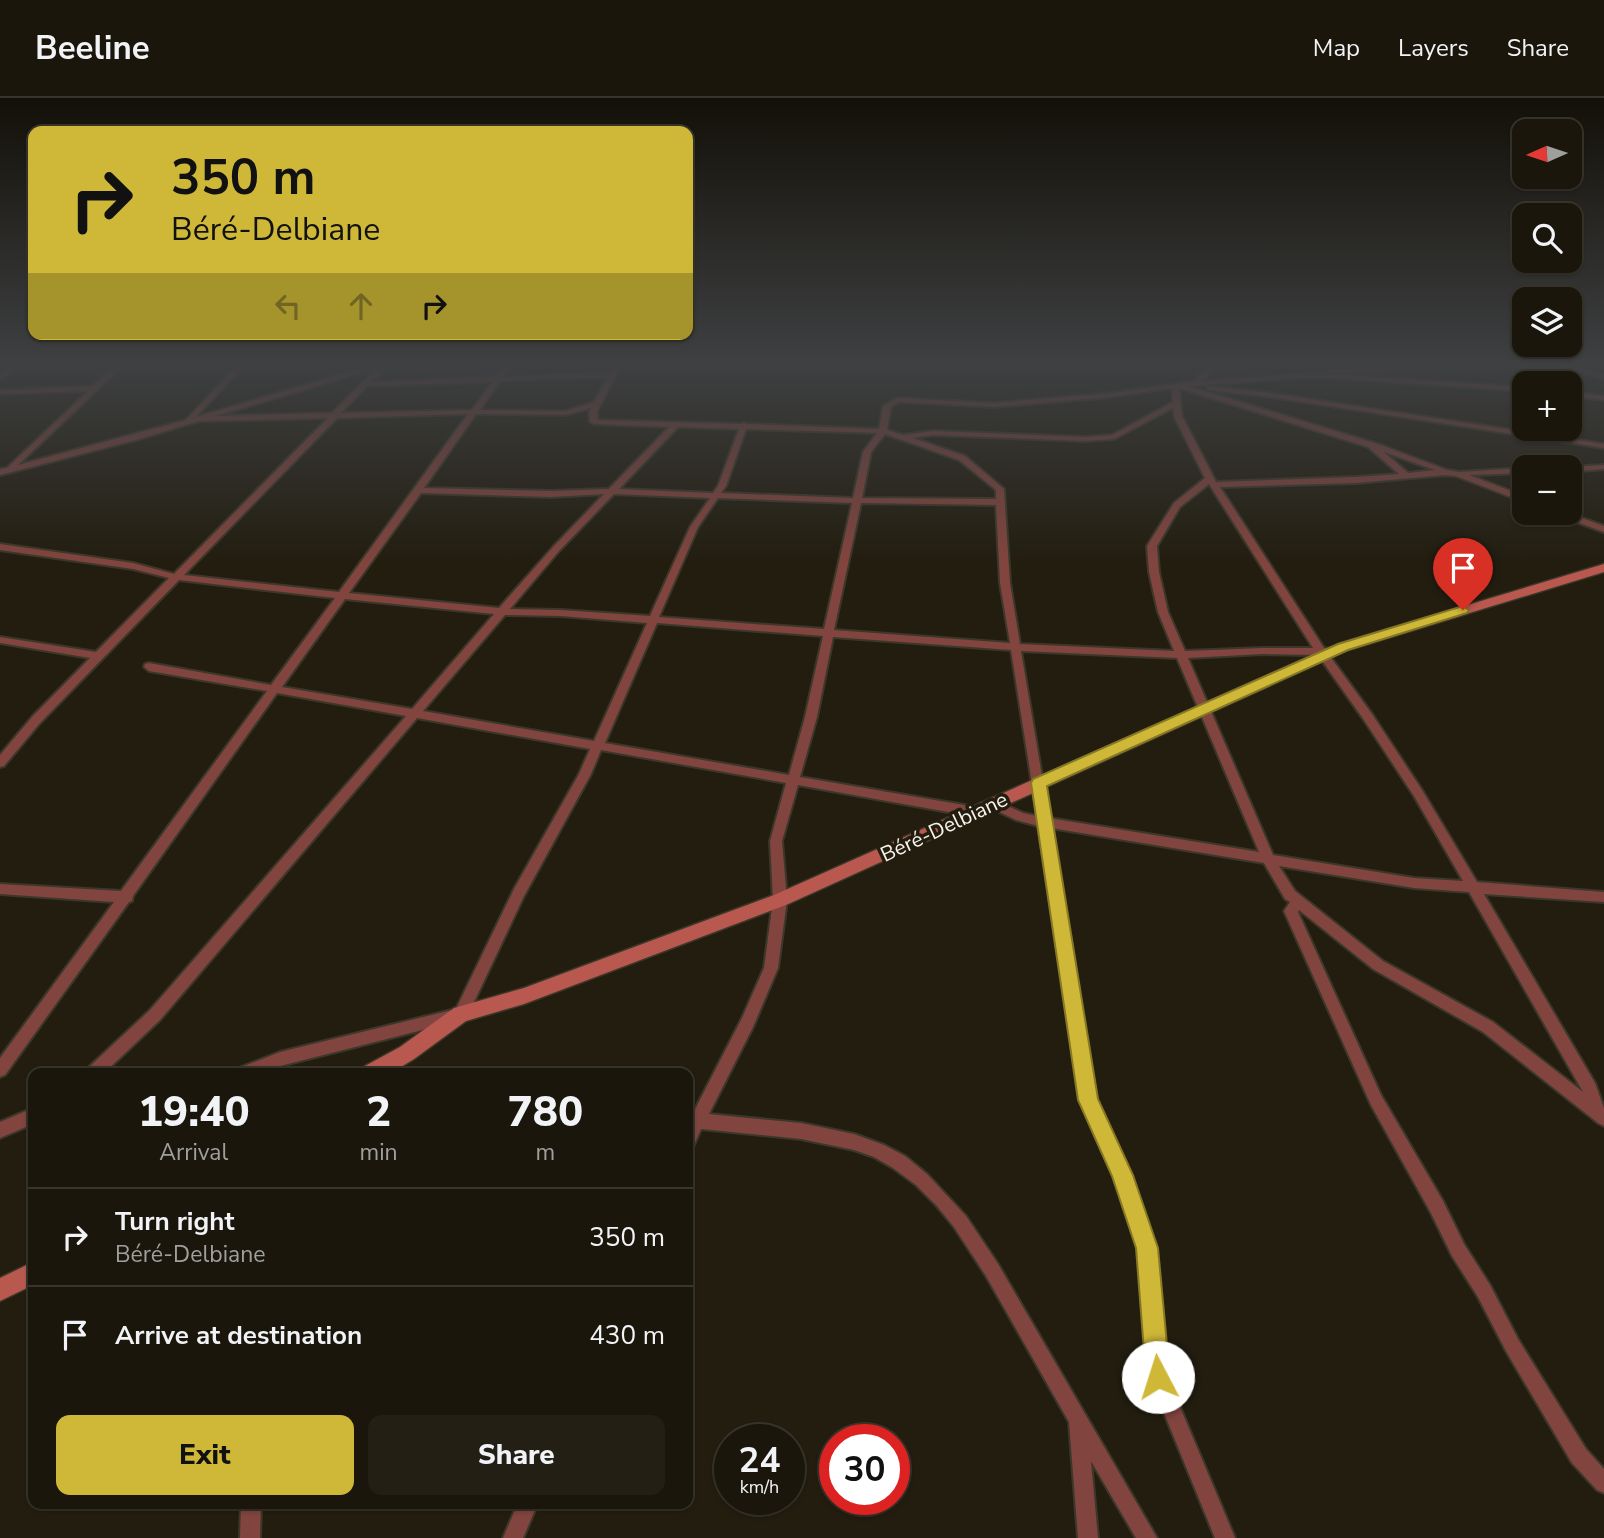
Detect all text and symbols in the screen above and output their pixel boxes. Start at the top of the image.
text: Beeline [35,26,150,71]
text: Map [1313,32,1360,64]
text: Layers [1398,32,1469,64]
text: Share [1507,32,1569,64]
north arrow [1512,119,1582,189]
map controls [1512,119,1582,525]
text: 350 m [171,144,315,211]
icon: right [56,154,147,245]
button: search [1512,203,1582,273]
text: Béré-Delbiane [171,208,380,251]
icon: left [269,287,307,325]
icon: ahead [342,287,380,325]
icon: right [415,287,453,325]
button: layers [1512,287,1582,357]
button: + [1512,371,1582,441]
button: − [1512,455,1582,525]
pin [1433,538,1493,610]
icon: arrive [1444,549,1482,587]
street label: Béré-Delbiane [876,785,1012,869]
text: 19:40 [138,1084,250,1141]
text: 2 [366,1084,391,1141]
text: 780 [508,1084,583,1141]
text: Arrival [159,1137,228,1168]
text: min [360,1137,398,1168]
text: m [535,1137,555,1168]
text: Turn right [115,1204,234,1239]
icon: right [56,1218,94,1256]
text: 350 m [589,1220,665,1255]
text: Béré-Delbiane [115,1239,265,1270]
icon: arrive [56,1316,94,1354]
text: Arrive at destination [115,1318,362,1353]
text: 430 m [589,1318,665,1353]
position arrow [1121,1340,1195,1414]
button: Exit [56,1415,354,1495]
button: Share [368,1415,665,1495]
speed limit sign: 30 [819,1424,910,1515]
text: 24 [738,1437,781,1484]
text: km/h [740,1475,779,1499]

